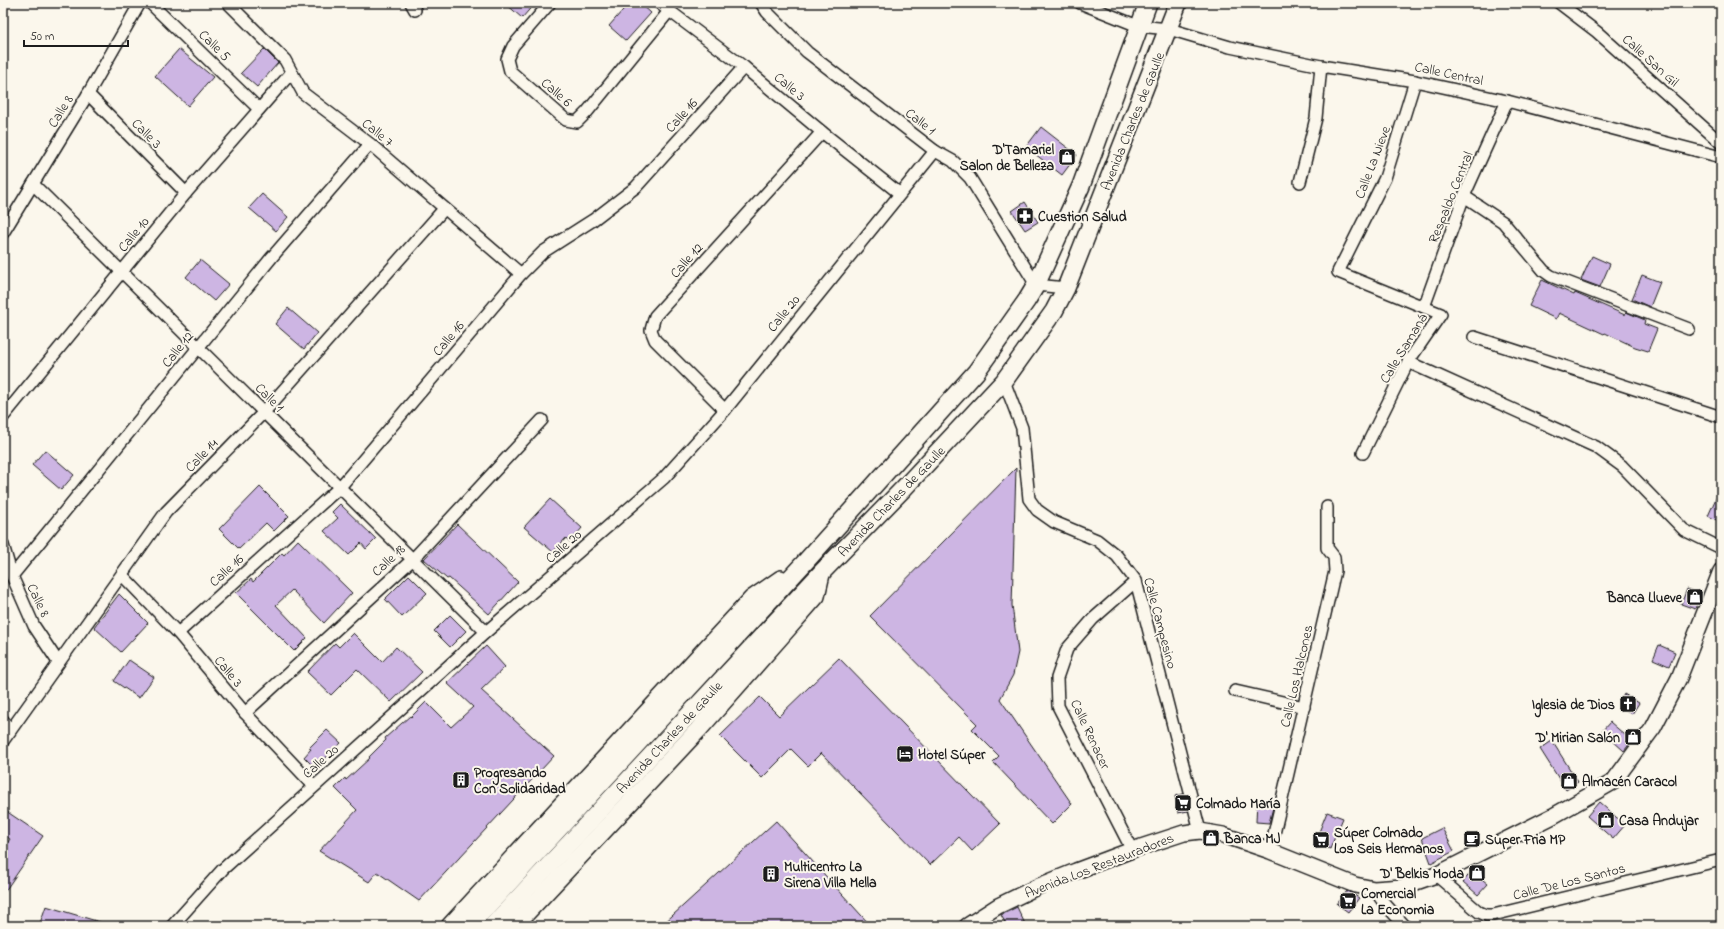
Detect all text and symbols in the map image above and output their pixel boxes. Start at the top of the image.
scale bar [24,22,128,48]
street label: Calle 5 [193,25,235,67]
text: 50 m [30,28,54,46]
street label: Calle San Gil [1617,30,1683,92]
street label: Avenida Charles de Gaulle [1096,49,1171,194]
street label: Calle Central [1412,57,1485,92]
street label: Calle 3 [769,68,810,107]
street label: Calle 6 [536,73,576,113]
street label: Calle 8 [43,91,79,132]
street label: Calle 16 [661,94,703,138]
street label: Calle 1 [900,103,940,141]
street label: Calle 3 [126,114,166,154]
street label: Calle 7 [357,114,398,153]
street label: Calle La Nieve [1350,122,1397,202]
place label: D'Tamariel Salon de Belleza [960,140,1055,177]
shop icon: D'Tamariel Salon de Belleza [1057,147,1077,167]
street label: Respaldo Central [1423,149,1479,247]
pharmacy icon: Cuestion Salud [1015,206,1035,226]
place label: Cuestion Salud [1038,207,1127,228]
street label: Calle 10 [113,213,155,257]
street label: Calle 12 [666,239,709,283]
street label: Calle 20 [763,291,806,337]
street label: Calle Samaná [1375,310,1434,388]
street label: Calle 16 [428,317,470,361]
street label: Calle 12 [157,327,199,373]
street label: Calle 1 [249,379,289,418]
street label: Calle 14 [181,434,224,478]
street label: Avenida Charles de Gaulle [833,441,951,562]
street label: Calle 20 [541,525,587,569]
street label: Calle 18 [367,540,411,582]
street label: Calle 16 [205,550,249,592]
street label: Calle Campesino [1137,575,1182,671]
street label: Calle 8 [21,580,55,621]
shop icon: Banca Llueve [1685,587,1705,607]
place label: Banca Llueve [1606,588,1683,609]
street label: Calle Los Halcones [1275,623,1319,730]
street label: Calle 3 [208,652,247,692]
street label: Avenida Charles de Gaulle [612,676,729,799]
church icon: Iglesia de Dios [1618,694,1638,714]
place label: Iglesia de Dios [1532,695,1615,718]
street label: Calle Renacer [1064,696,1115,774]
shop icon: D' Mirian Salón [1623,727,1643,747]
place label: D' Mirian Salón [1535,728,1620,749]
street label: Calle 20 [298,740,344,784]
hotel icon: Hotel Súper [895,744,915,764]
place label: Hotel Súper [918,745,986,766]
place label: Progresando Con Solidaridad [474,763,566,800]
building icon: Progresando Con Solidaridad [451,770,471,790]
shop icon: Almacén Caracol [1559,771,1579,791]
place label: Almacén Caracol [1582,772,1678,793]
supermarket icon: Colmado María [1173,793,1193,813]
place label: Colmado María [1196,794,1281,815]
shop icon: Casa Andujar [1596,810,1616,830]
place label: Casa Andujar [1619,811,1699,832]
place label: Súper Colmado Los Seis Hermanos [1334,823,1444,860]
street label: Avenida Los Restauradores [1022,828,1177,905]
shop icon: Banca MJ [1201,828,1221,848]
place label: Banca MJ [1223,829,1281,850]
cafe icon: Super Fria MP [1462,829,1482,849]
supermarket icon: Súper Colmado Los Seis Hermanos [1311,830,1331,850]
place label: Super Fria MP [1485,830,1566,851]
place label: Multicentro La Sirena Villa Mella [784,857,877,894]
street label: Calle De Los Santos [1511,858,1628,907]
shop icon: D' Belkis Moda [1467,863,1487,883]
building icon: Multicentro La Sirena Villa Mella [761,864,781,884]
place label: D' Belkis Moda [1379,864,1464,885]
place label: Comercial La Economia [1361,884,1435,921]
supermarket icon: Comercial La Economia [1338,891,1358,911]

